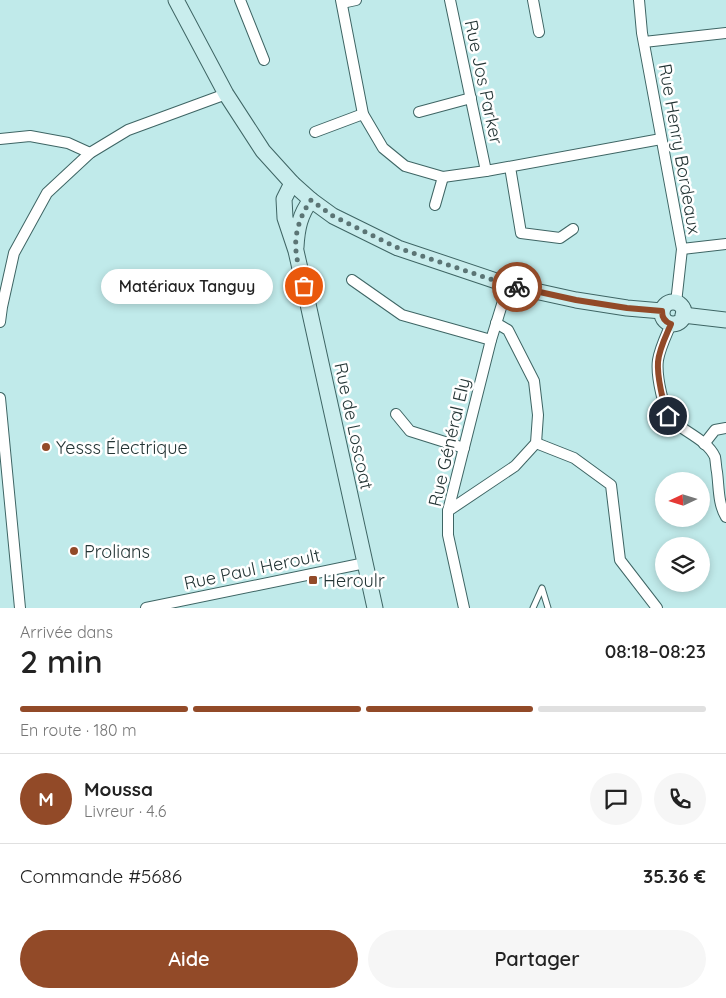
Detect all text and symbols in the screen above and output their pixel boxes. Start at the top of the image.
street label: Rue Jos Parker [460,18,508,146]
street label: Rue Henry Bordeaux [654,62,706,236]
courier [492,262,542,312]
pin [283,265,325,307]
callout: Matériaux Tanguy [101,268,274,304]
icon: bag [290,272,318,300]
icon: bike [503,273,531,301]
text: Matériaux Tanguy [119,276,255,296]
street label: Rue de Loscoat [329,360,379,492]
street label: Rue Général Ely [423,375,475,509]
pin [647,395,689,437]
icon: home [654,402,682,430]
place label: Yesss Électrique [56,436,188,459]
marker: Yesss Électrique [40,441,52,453]
north arrow [655,472,710,528]
map controls [655,472,710,592]
button: layers [655,537,710,592]
place label: Prolians [84,540,150,563]
street label: Rue Paul Heroult [182,543,322,595]
marker: Prolians [68,545,80,557]
place label: Heroulr [323,569,385,592]
marker: Heroulr [307,574,319,586]
text: Arrivée dans [20,622,113,642]
text: 08:18–08:23 [605,639,706,663]
text: 2 min [20,641,103,681]
text: En route · 180 m [20,720,137,740]
button: chat [590,773,642,825]
button: phone [654,773,706,825]
text: Moussa [84,777,153,801]
text: M [38,787,54,811]
text: Livreur · 4.6 [84,801,166,821]
text: Commande #5686 [20,864,182,888]
text: 35.36 € [643,864,706,888]
button: Aide [20,930,358,988]
button: Partager [368,930,706,988]

